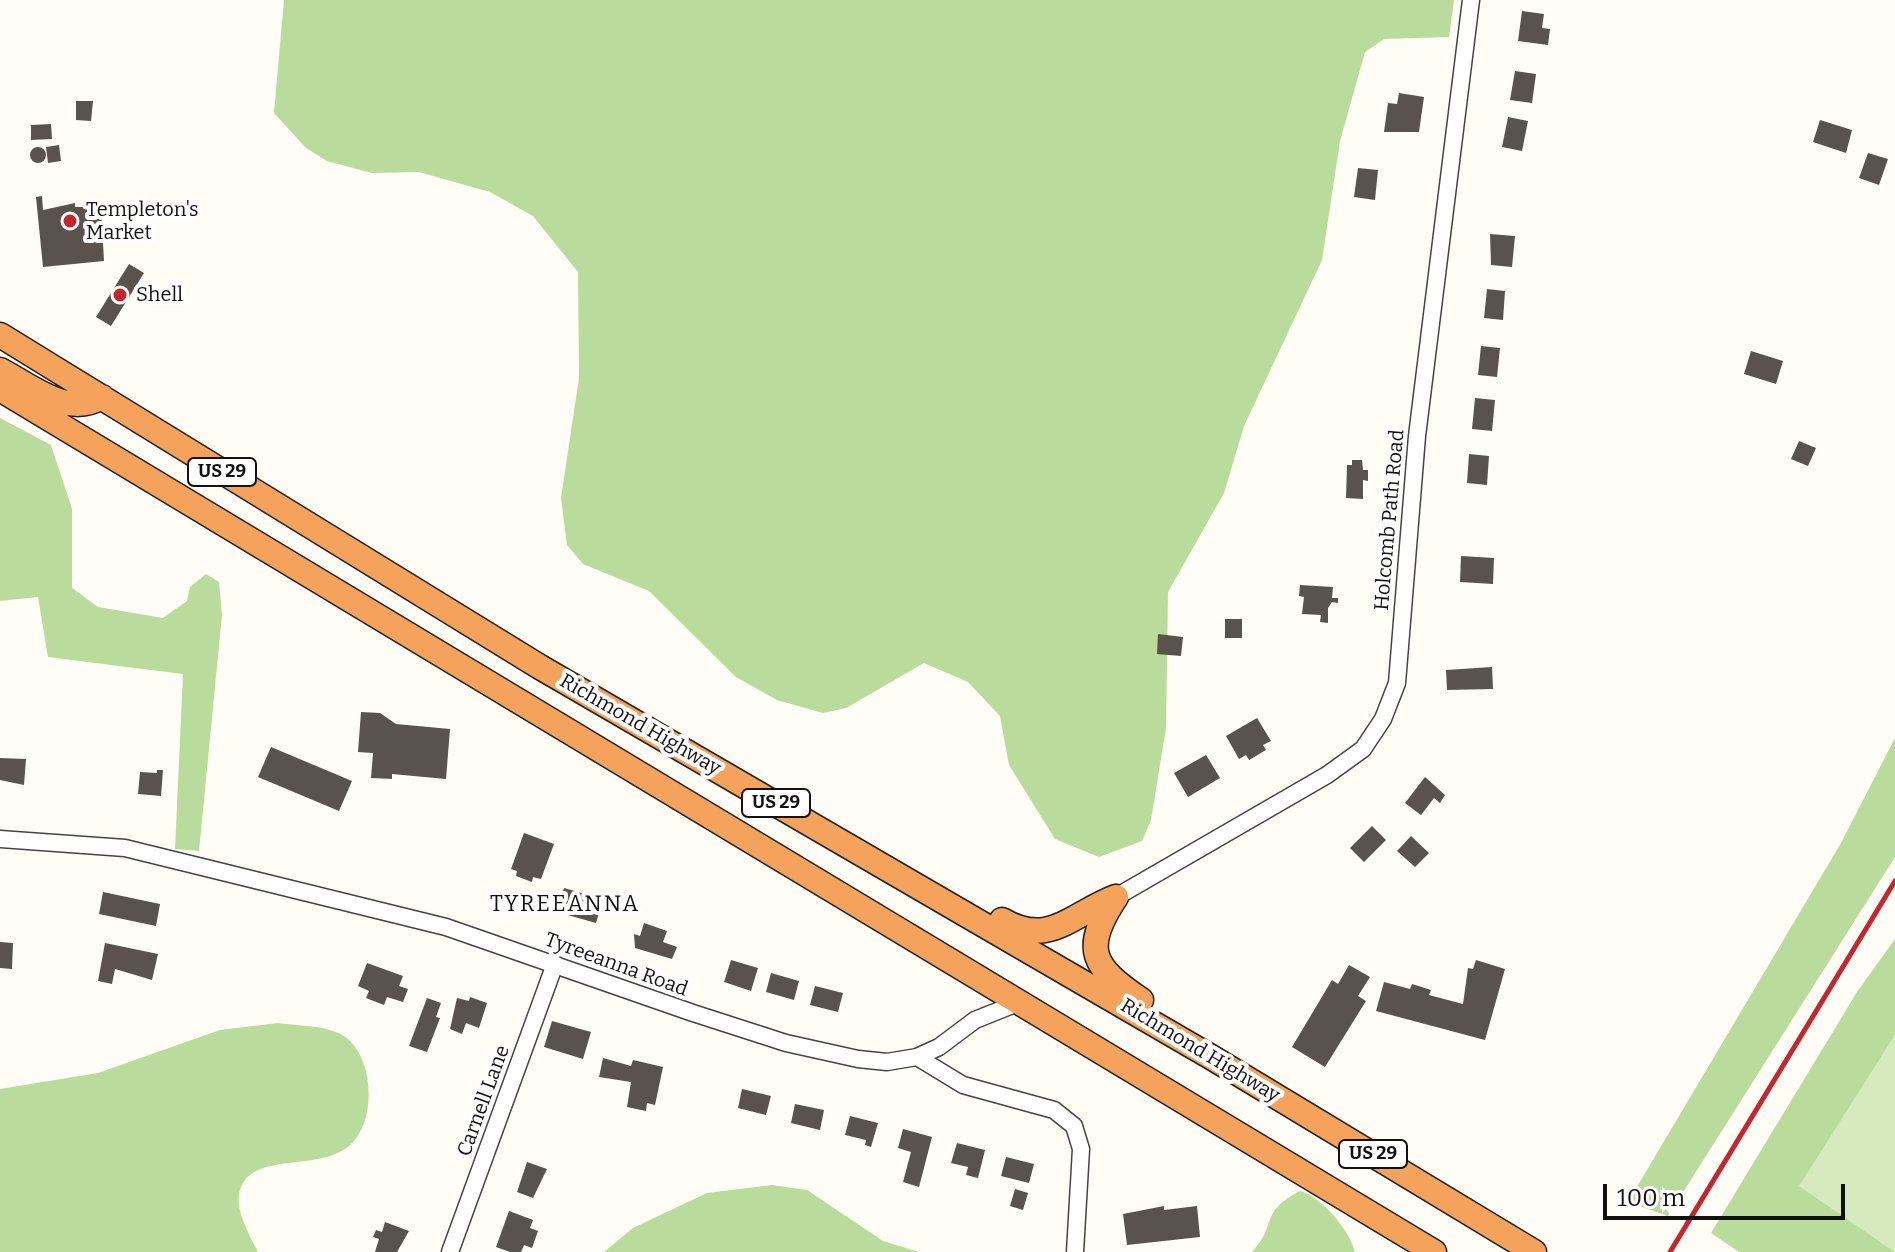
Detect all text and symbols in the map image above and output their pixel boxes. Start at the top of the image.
place label: Templeton's Market [86,198,199,245]
marker: Templeton's Market [61,212,79,230]
place label: Shell [136,283,183,307]
marker: Shell [111,286,129,304]
street label: Holcomb Path Road [1370,428,1410,612]
road number: US 29 [188,458,256,486]
street label: Richmond Highway [555,669,725,781]
road number: US 29 [742,789,810,817]
district label: TYREEANNA [490,892,640,918]
street label: Tyreeanna Road [541,928,691,1002]
street label: Richmond Highway [1116,994,1284,1108]
street label: Carnell Lane [453,1042,515,1160]
road number: US 29 [1339,1140,1407,1168]
scale bar [1607,1168,1849,1218]
text: 100 m [1617,1184,1685,1212]

